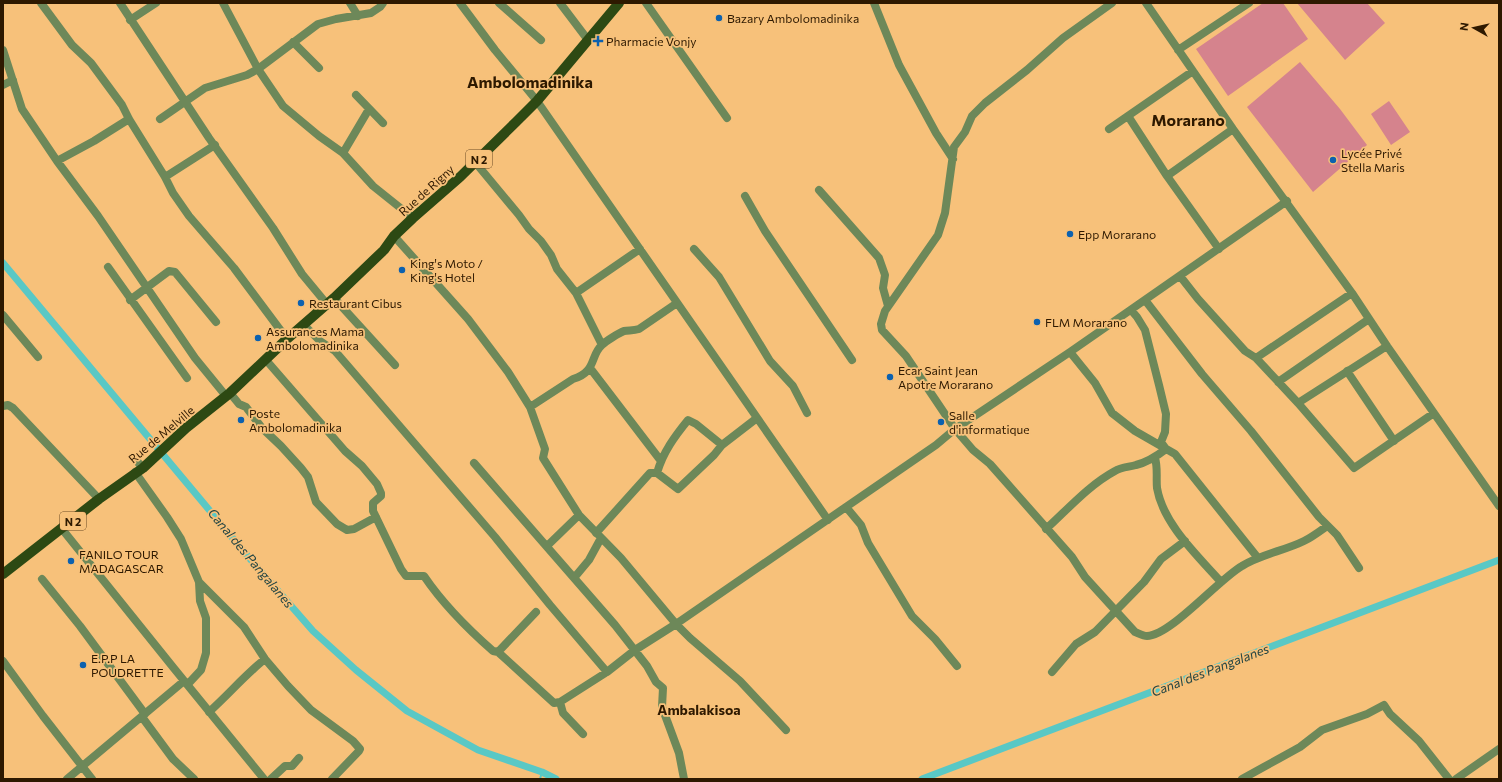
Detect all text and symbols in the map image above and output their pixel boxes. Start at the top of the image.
north arrow [1454,8,1494,48]
place label: Bazary Ambolomadinika [727,11,859,25]
marker: Bazary Ambolomadinika [714,13,724,23]
text: N [1457,22,1471,32]
place label: Pharmacie Vonjy [606,34,697,48]
marker: Pharmacie Vonjy [593,36,603,46]
district label: Ambolomadinika [467,72,593,91]
district label: Morarano [1151,110,1225,129]
place label: Lycée Privé Stella Maris [1341,146,1405,174]
road number: N 2 [466,150,492,168]
marker: Lycée Privé Stella Maris [1328,155,1338,165]
street label: Rue de Rigny [396,162,456,218]
place label: Epp Morarano [1078,227,1156,241]
marker: Epp Morarano [1065,229,1075,239]
place label: King's Moto / King's Hotel [410,256,483,284]
marker: King's Moto / King's Hotel [397,265,407,275]
place label: Restaurant Cibus [309,296,402,310]
marker: Restaurant Cibus [296,298,306,308]
place label: FLM Morarano [1045,315,1127,329]
marker: FLM Morarano [1032,317,1042,327]
place label: Assurances Mama Ambolomadinika [266,324,364,352]
marker: Assurances Mama Ambolomadinika [253,333,263,343]
place label: Ecar Saint Jean Apotre Morarano [898,363,993,391]
marker: Ecar Saint Jean Apotre Morarano [885,372,895,382]
street label: Rue de Melville [125,402,197,466]
place label: Poste Ambolomadinika [249,406,342,434]
place label: Salle d'informatique [949,408,1030,436]
marker: Poste Ambolomadinika [236,415,246,425]
marker: Salle d'informatique [936,417,946,427]
water label: Canal des Pangalanes [205,505,297,611]
road number: N 2 [60,512,86,530]
place label: FANILO TOUR MADAGASCAR [79,547,164,575]
marker: FANILO TOUR MADAGASCAR [66,556,76,566]
water label: Canal des Pangalanes [1149,640,1271,700]
place label: E.P.P LA POUDRETTE [91,651,164,679]
marker: E.P.P LA POUDRETTE [78,660,88,670]
district label: Ambalakisoa [657,701,741,718]

